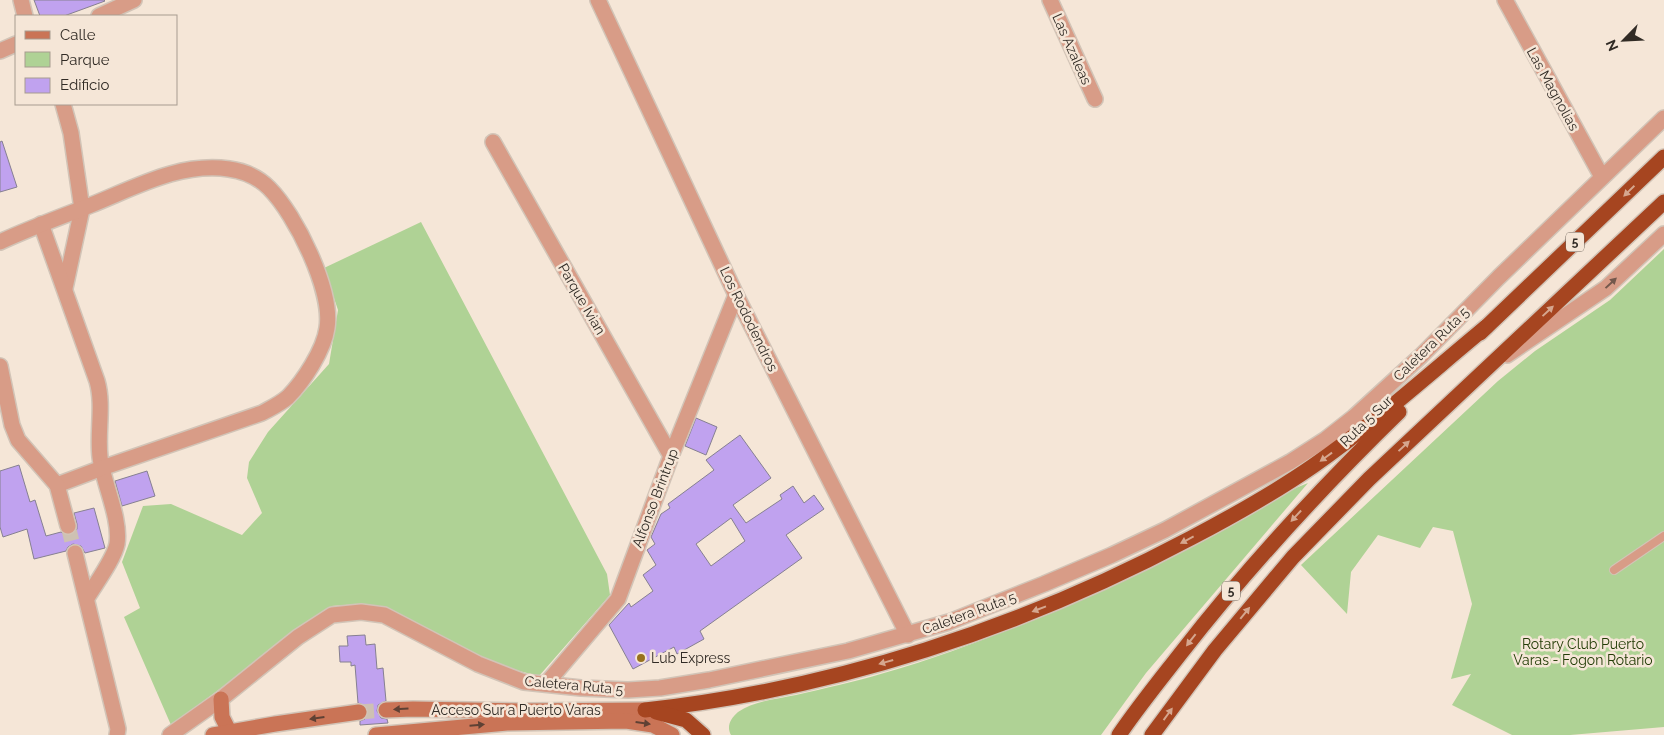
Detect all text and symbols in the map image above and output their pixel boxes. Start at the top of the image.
street label: Las Azaleas [1049,11,1095,87]
legend [15,15,178,105]
north arrow [1599,15,1649,65]
text: Calle [60,26,96,44]
text: N [1603,37,1622,53]
street label: Las Magnolias [1524,45,1582,133]
text: Parque [60,51,110,69]
text: Edificio [60,76,110,94]
one-way arrow [1623,185,1635,197]
road number: 5 [1566,232,1584,252]
street label: Parque Ivian [555,261,609,337]
street label: Los Rododendros [717,264,781,374]
one-way arrow [1605,277,1617,289]
street label: Caletera Ruta 5 [1390,304,1472,384]
one-way arrow [1542,305,1554,317]
street label: Ruta 5 Sur [1337,392,1395,450]
one-way arrow [1398,440,1410,452]
street label: Alfonso Brintrup [629,446,681,550]
one-way arrow [1319,452,1333,462]
one-way arrow [1290,510,1302,522]
one-way arrow [1180,536,1193,545]
road number: 5 [1222,582,1240,600]
street label: Caletera Ruta 5 [920,588,1019,637]
one-way arrow [1032,606,1047,613]
one-way arrow [1240,607,1251,620]
one-way arrow [1186,633,1196,647]
park label: Rotary Club Puerto Varas - Fogon Rotario [1513,636,1653,668]
place label: Lub Express [651,650,731,666]
marker: Lub Express [635,652,647,664]
one-way arrow [878,659,893,667]
street label: Caletera Ruta 5 [524,673,624,697]
street label: Acceso Sur a Puerto Varas [431,702,601,718]
one-way arrow [393,706,409,714]
one-way arrow [1163,707,1173,721]
one-way arrow [309,714,325,722]
one-way arrow [636,719,652,727]
one-way arrow [470,721,486,729]

